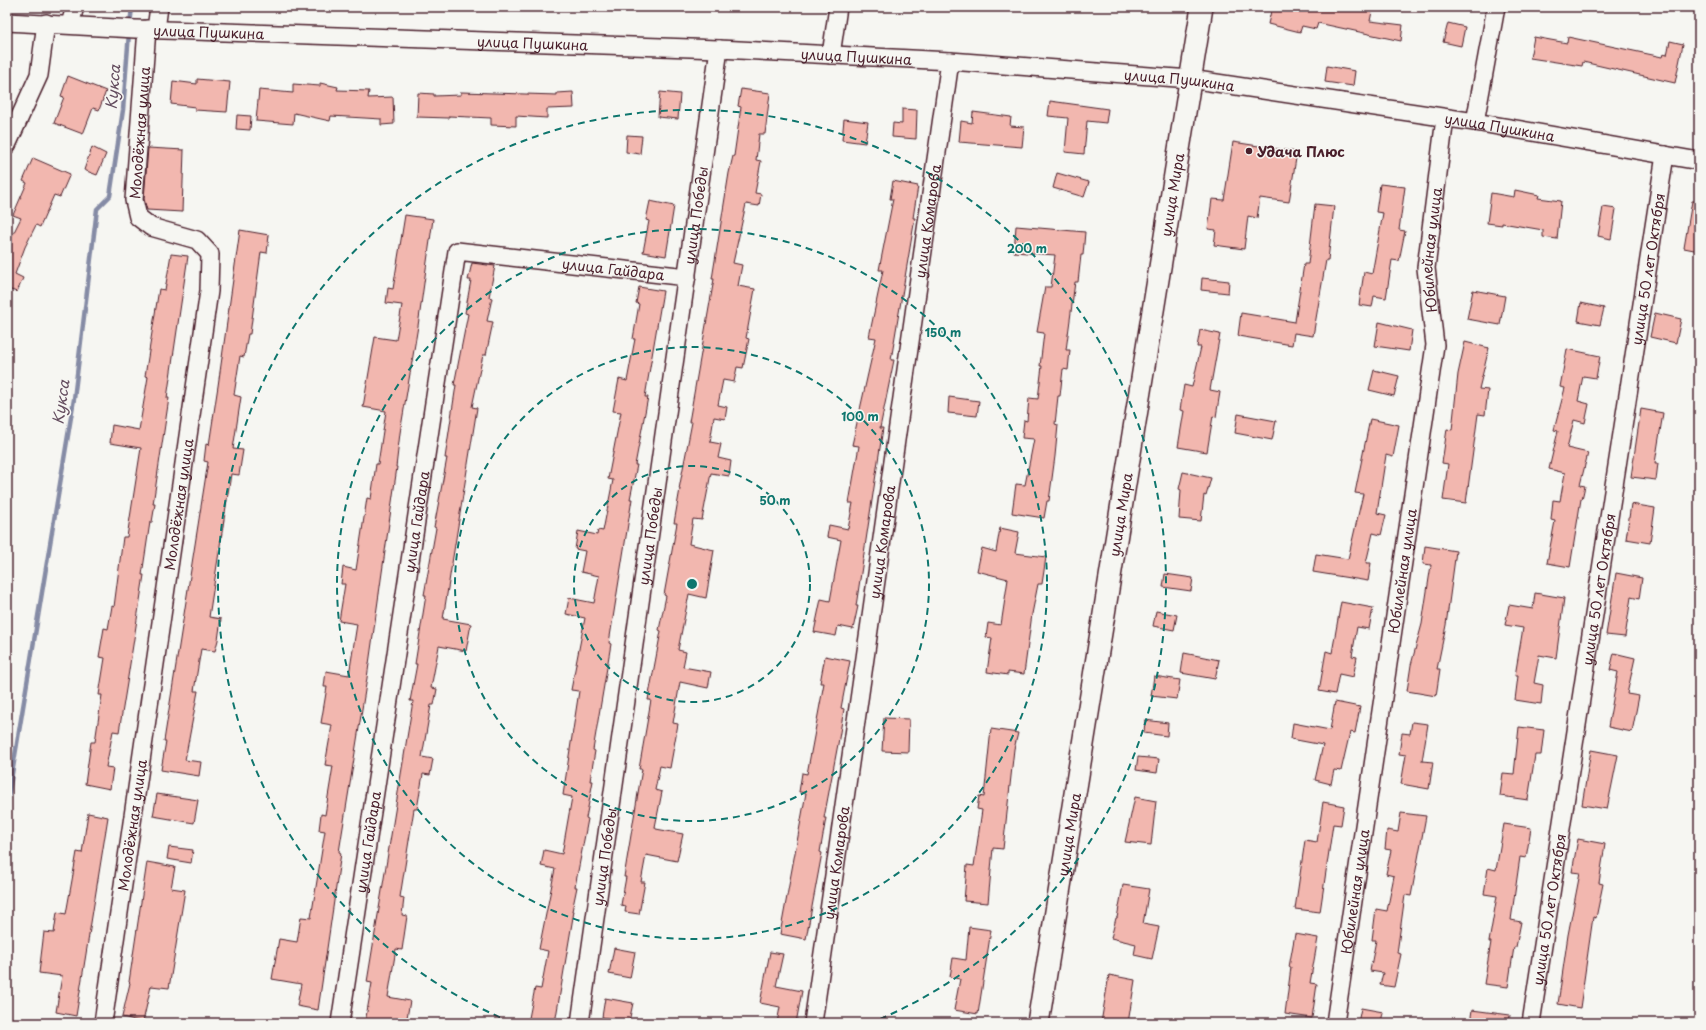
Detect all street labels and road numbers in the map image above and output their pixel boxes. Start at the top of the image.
street label: улица Пушкина [153,19,265,44]
street label: улица Пушкина [477,30,589,55]
street label: улица Пушкина [800,43,913,70]
street label: улица Пушкина [1123,64,1236,96]
street label: Молодёжная улица [124,65,155,200]
street label: улица Пушкина [1443,107,1557,146]
street label: улица Мира [1155,151,1189,238]
street label: улица Комарова [909,163,946,279]
street label: улица Победы [678,165,713,266]
street label: Юбилейная улица [1415,186,1447,314]
street label: улица 50 лет Октября [1625,192,1669,346]
street label: улица Гайдара [561,252,666,285]
street label: Молодёжная улица [158,437,198,572]
street label: улица Гайдара [398,469,434,574]
street label: улица Мира [1103,471,1137,558]
street label: улица Комарова [863,483,900,600]
street label: улица Победы [632,486,667,586]
street label: Юбилейная улица [1382,507,1421,635]
street label: улица 50 лет Октября [1576,512,1620,667]
street label: Молодёжная улица [112,758,152,892]
street label: улица Гайдара [349,789,386,895]
street label: улица Мира [1051,791,1086,878]
street label: улица Комарова [817,804,854,921]
street label: улица Победы [586,806,621,907]
street label: Юбилейная улица [1335,827,1374,955]
street label: улица 50 лет Октября [1526,832,1571,987]

